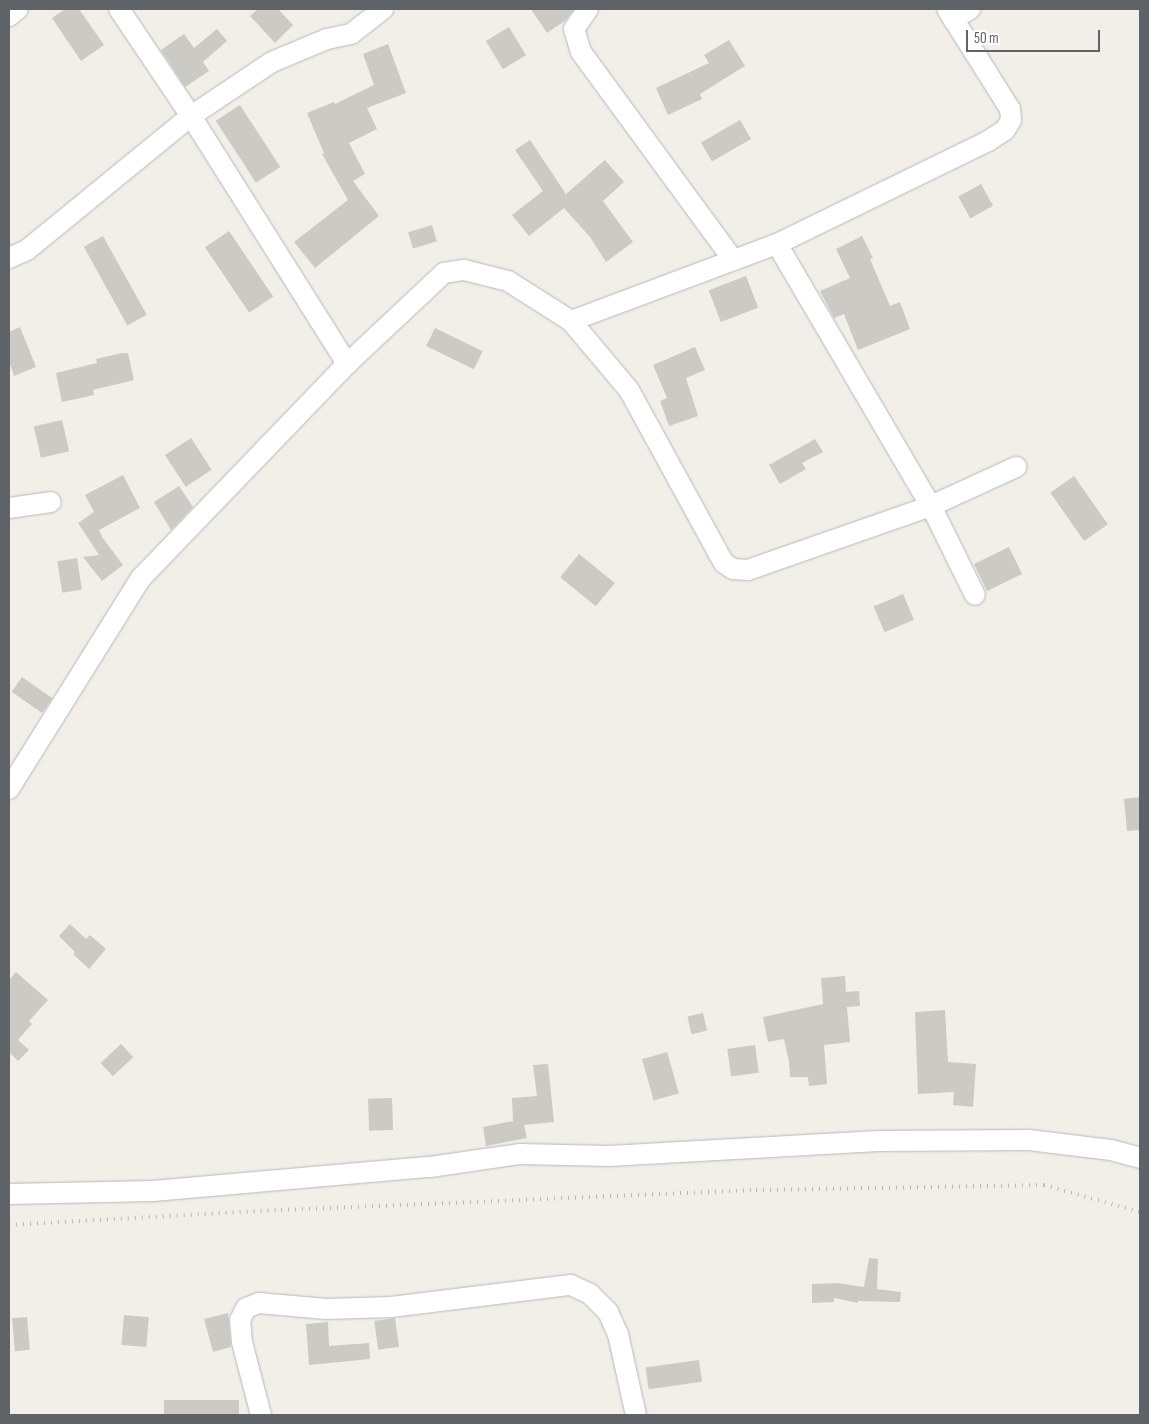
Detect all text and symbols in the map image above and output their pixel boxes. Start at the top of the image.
scale bar [969,20,1103,52]
text: 50 m [974,29,999,48]

